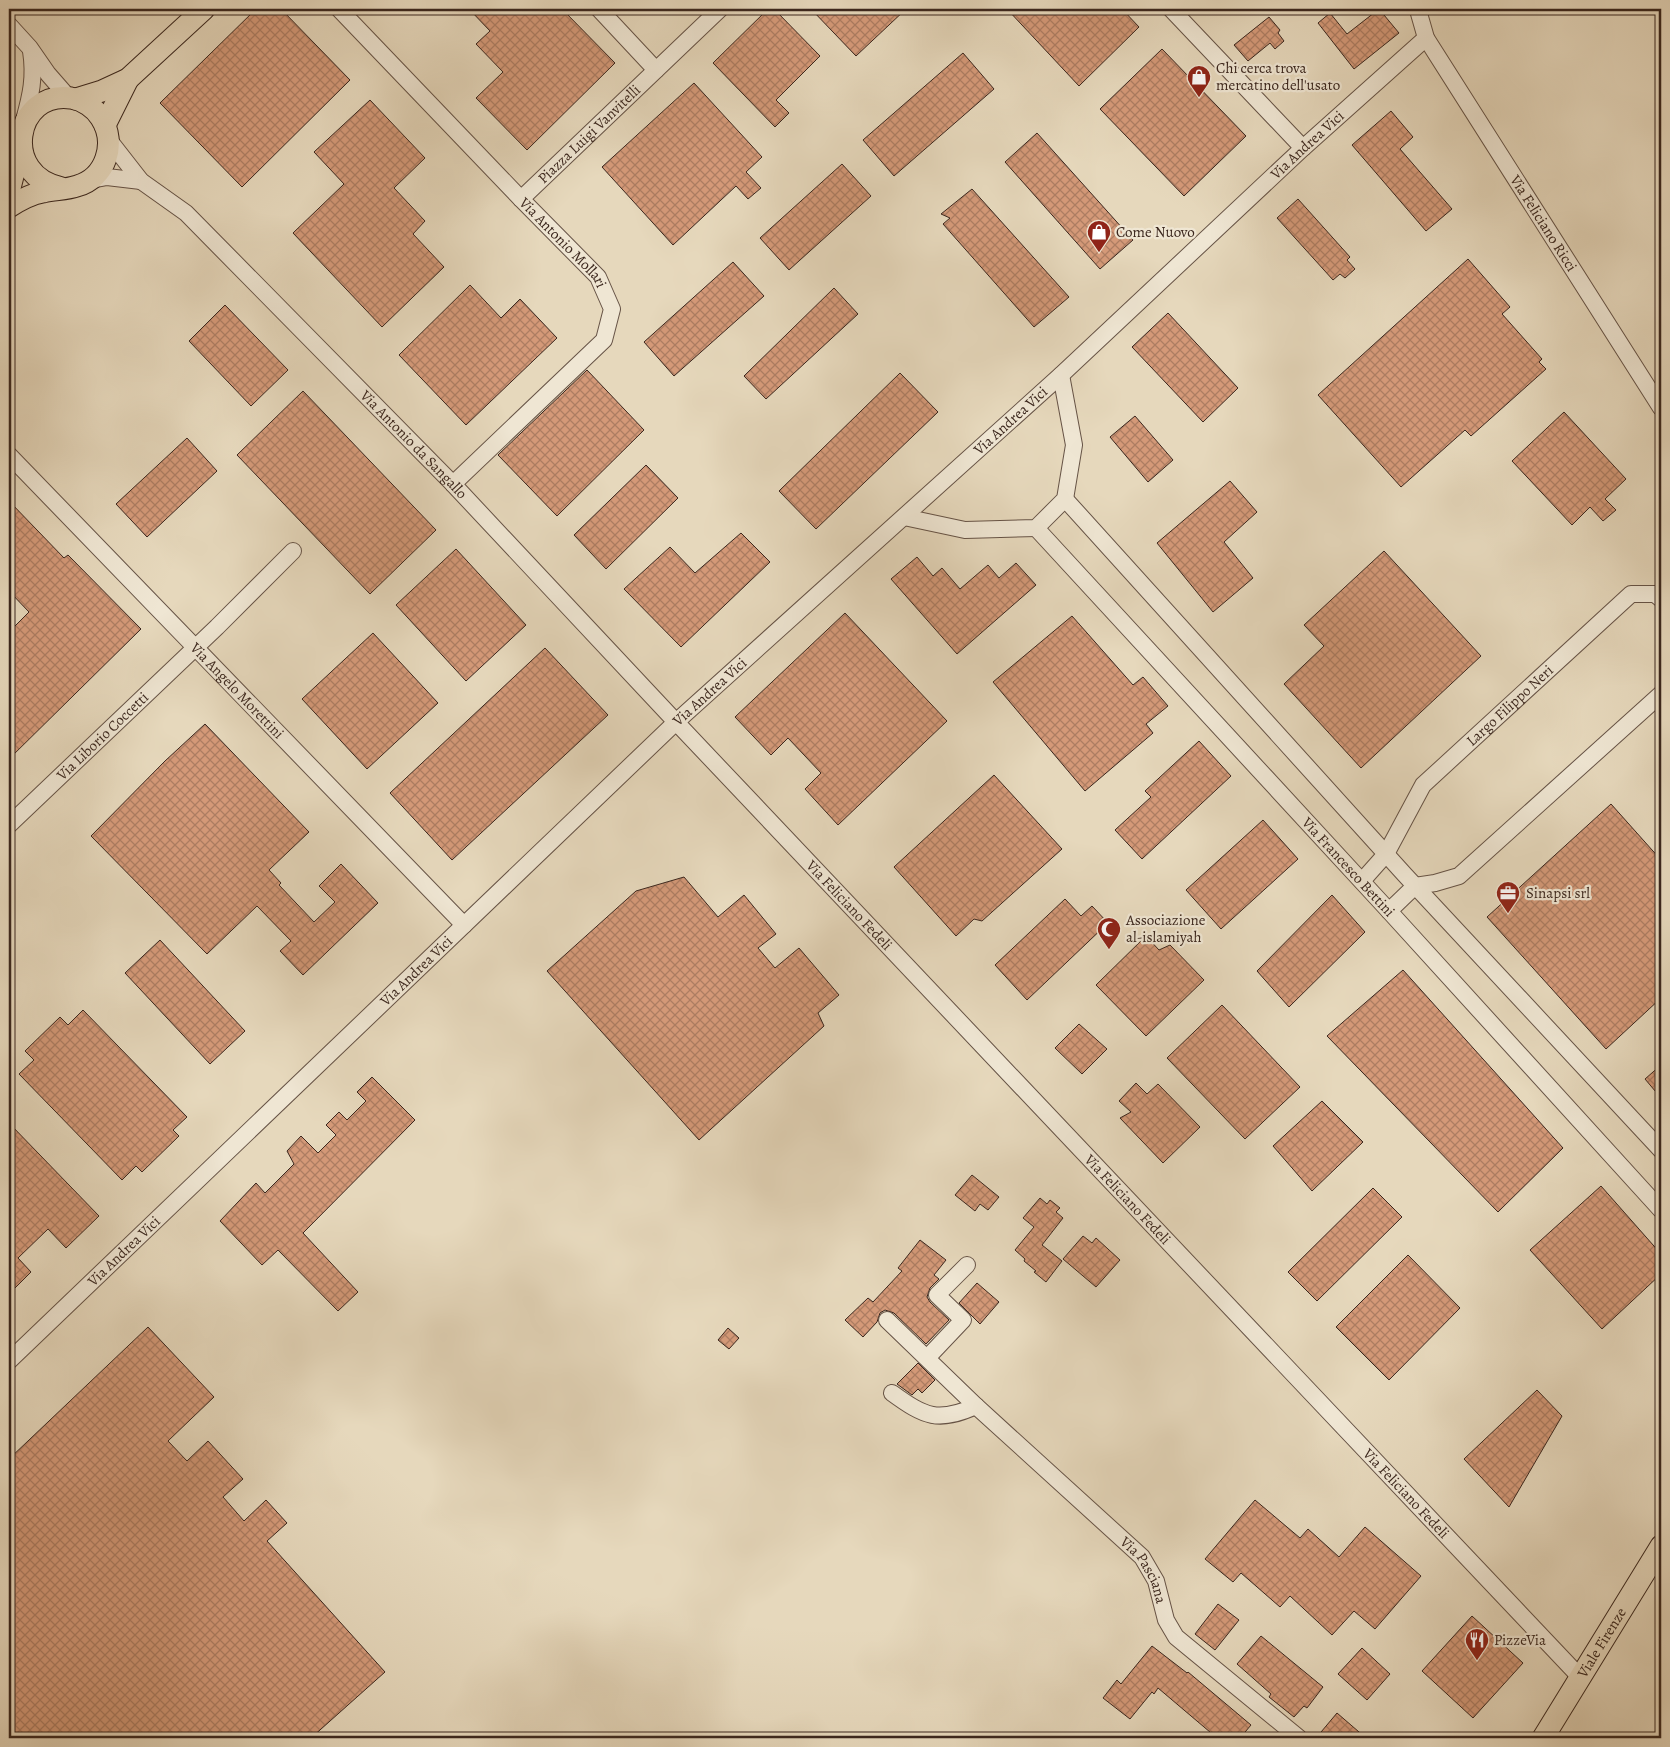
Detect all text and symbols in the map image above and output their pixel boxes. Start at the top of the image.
place label: Chi cerca trova mercatino dell'usato [1216,58,1340,95]
shop icon: Chi cerca trova mercatino dell'usato [1186,64,1212,98]
street label: Piazza Luigi Vanvitelli [533,80,645,188]
street label: Via Andrea Vici [1265,106,1348,184]
street label: Via Feliciano Ricci [1505,170,1582,275]
street label: Via Antonio Mollari [514,192,612,291]
shop icon: Come Nuovo [1086,219,1112,253]
place label: Come Nuovo [1116,222,1195,242]
street label: Via Andrea Vici [968,382,1052,460]
street label: Via Antonio da Sangallo [355,385,472,503]
street label: Via Angelo Morettini [185,637,288,743]
street label: Via Andrea Vici [668,653,751,731]
street label: Largo Filippo Neri [1462,660,1557,751]
street label: Via Liborio Coccetti [51,687,153,785]
street label: Via Francesco Bettini [1297,812,1399,921]
street label: Via Feliciano Fedeli [801,855,897,955]
office icon: Sinapsi srl [1495,880,1521,914]
place label: Sinapsi srl [1526,883,1590,903]
place label: Associazione al-islamiyah [1125,910,1206,947]
mosque icon: Associazione al-islamiyah [1096,916,1122,950]
street label: Via Andrea Vici [375,931,457,1011]
street label: Via Feliciano Fedeli [1080,1149,1175,1249]
street label: Via Andrea Vici [82,1212,164,1291]
street label: Via Feliciano Fedeli [1358,1443,1454,1543]
street label: Via Pasciana [1115,1531,1171,1605]
street label: Viale Firenze [1572,1603,1631,1682]
restaurant icon: PizzeVia [1464,1627,1490,1661]
place label: PizzeVia [1494,1630,1546,1650]

